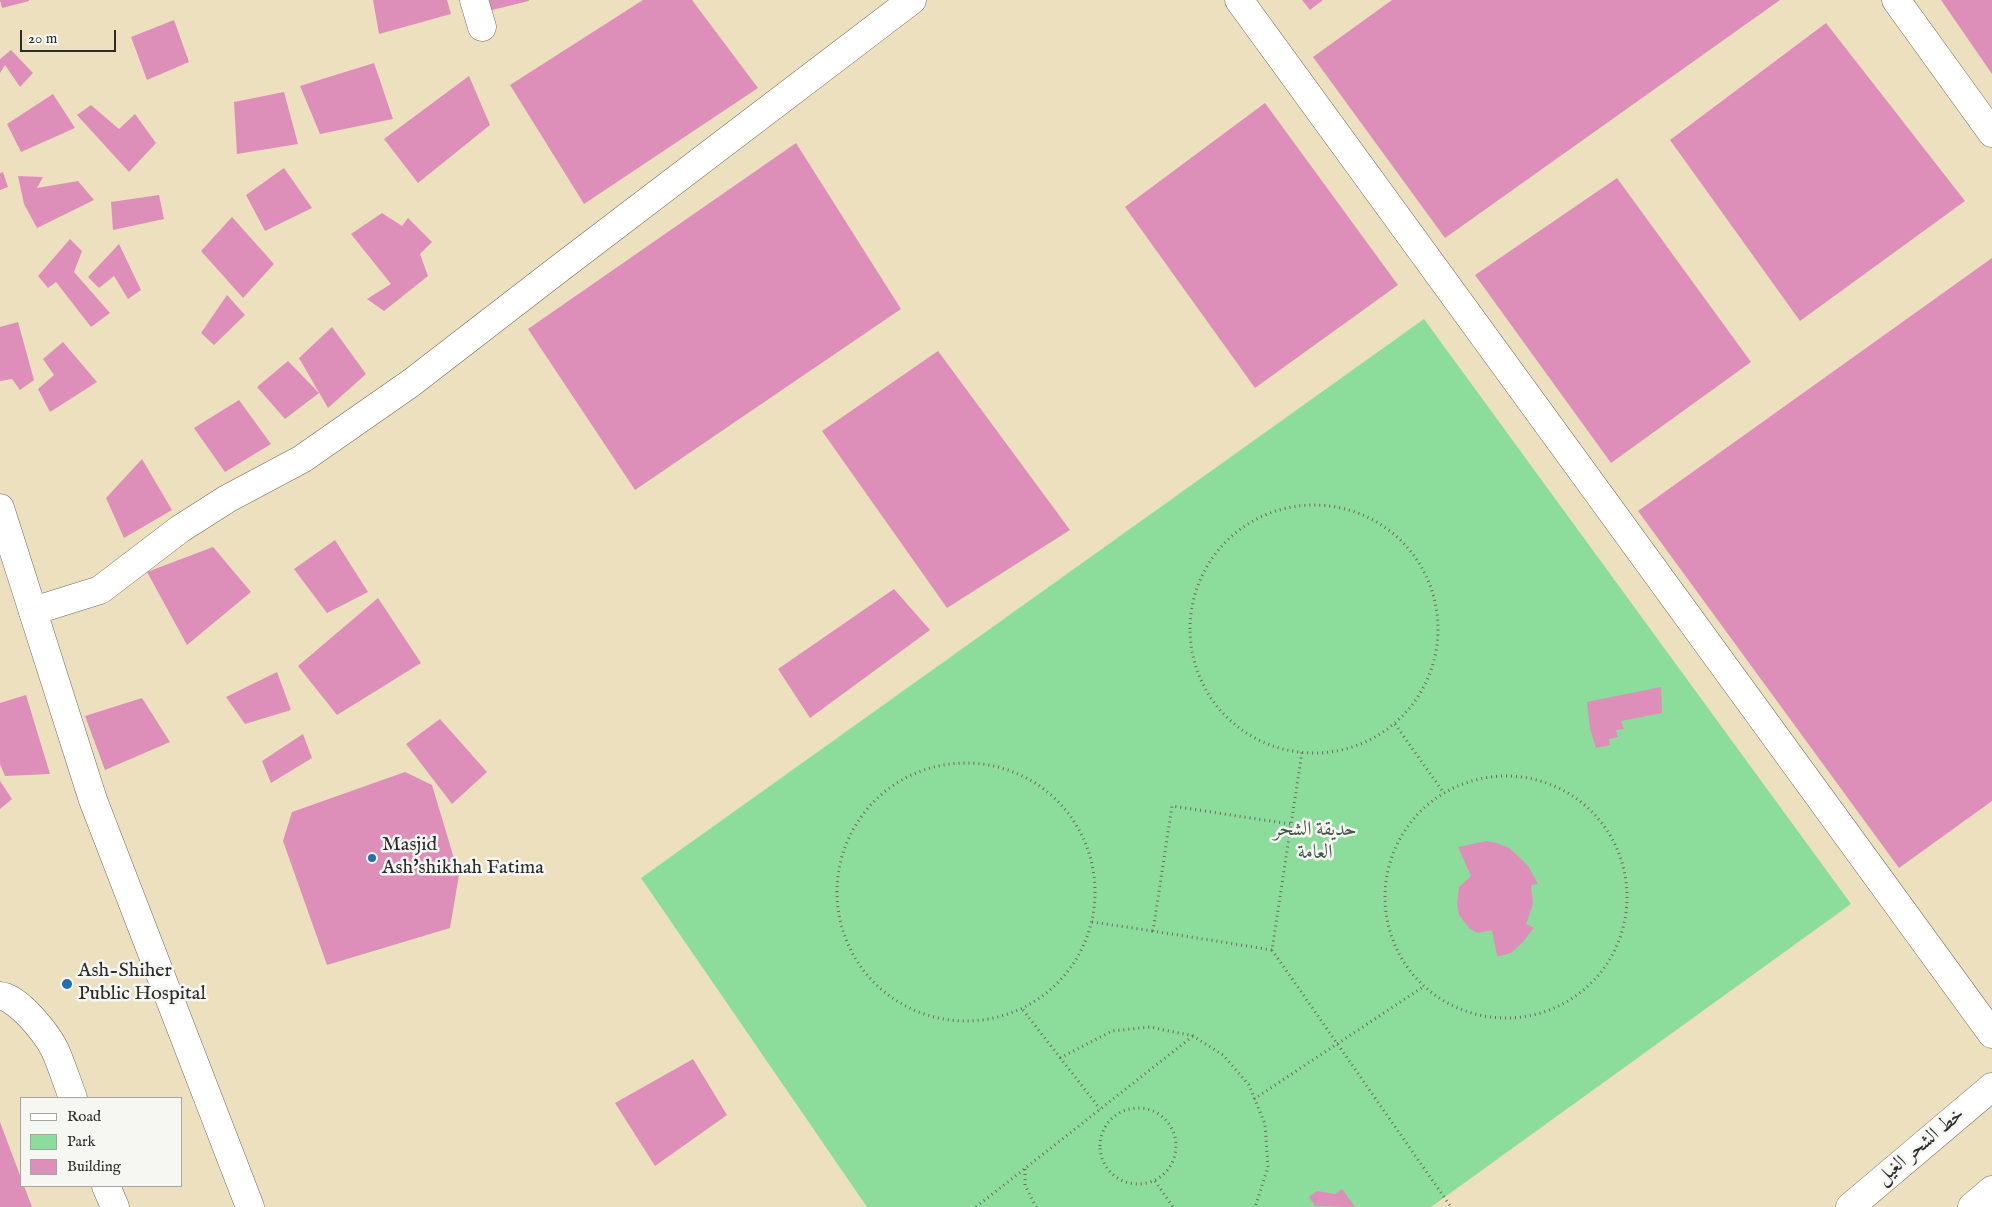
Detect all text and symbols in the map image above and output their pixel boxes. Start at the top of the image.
scale bar [22,20,119,52]
text: 20 m [28,29,57,48]
park label: حديقة الشحر العامة [1273,819,1357,866]
place label: Masjid Ash'shikhah Fatima [382,834,544,881]
marker: Masjid Ash'shikhah Fatima [366,852,378,864]
place label: Ash-Shiher Public Hospital [78,960,206,1007]
marker: Ash-Shiher Public Hospital [60,977,74,991]
legend [20,1097,182,1187]
street label: خط الشحر الغيل [1872,1103,1970,1191]
text: Road [67,1107,101,1126]
text: Park [67,1132,96,1151]
text: Building [67,1157,121,1176]

